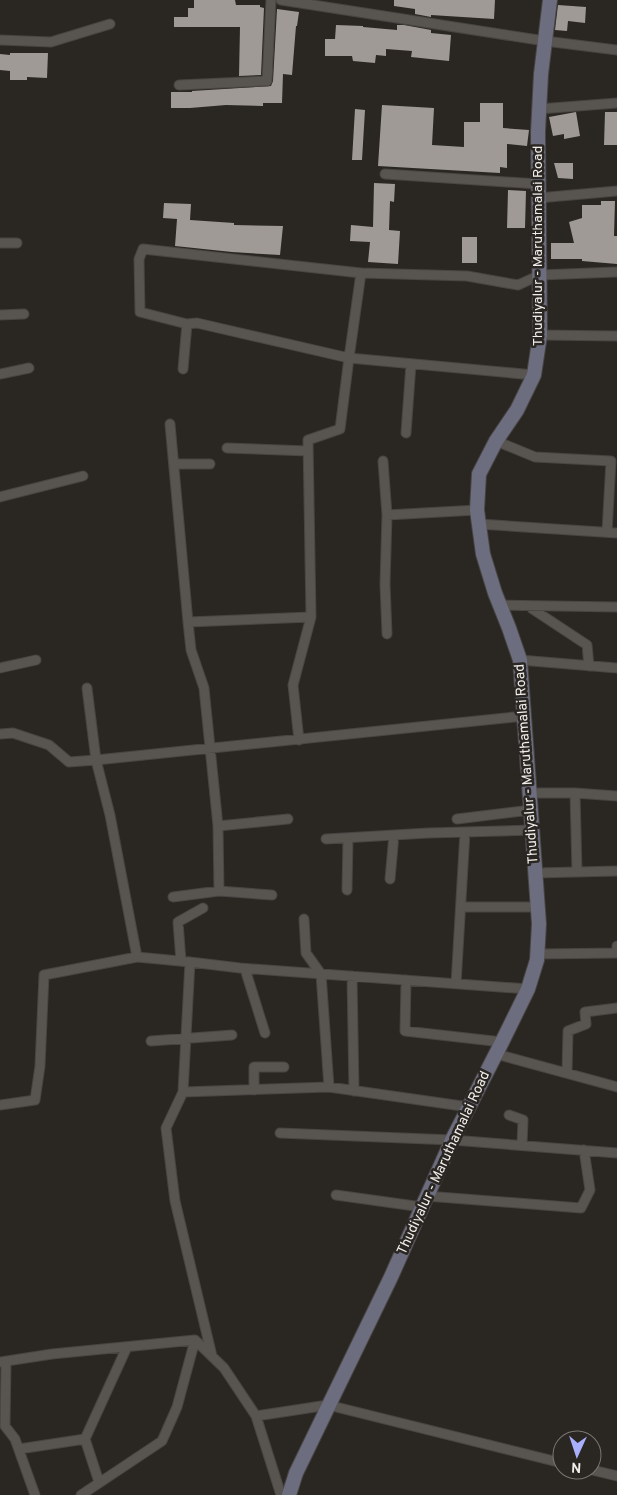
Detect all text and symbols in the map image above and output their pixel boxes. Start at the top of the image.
street label: Thudiyalur - Maruthamalai Road [530,146,547,346]
street label: Thudiyalur - Maruthamalai Road [512,663,542,865]
street label: Thudiyalur - Maruthamalai Road [394,1068,494,1258]
north arrow [552,1430,602,1480]
text: N [571,1458,582,1475]

